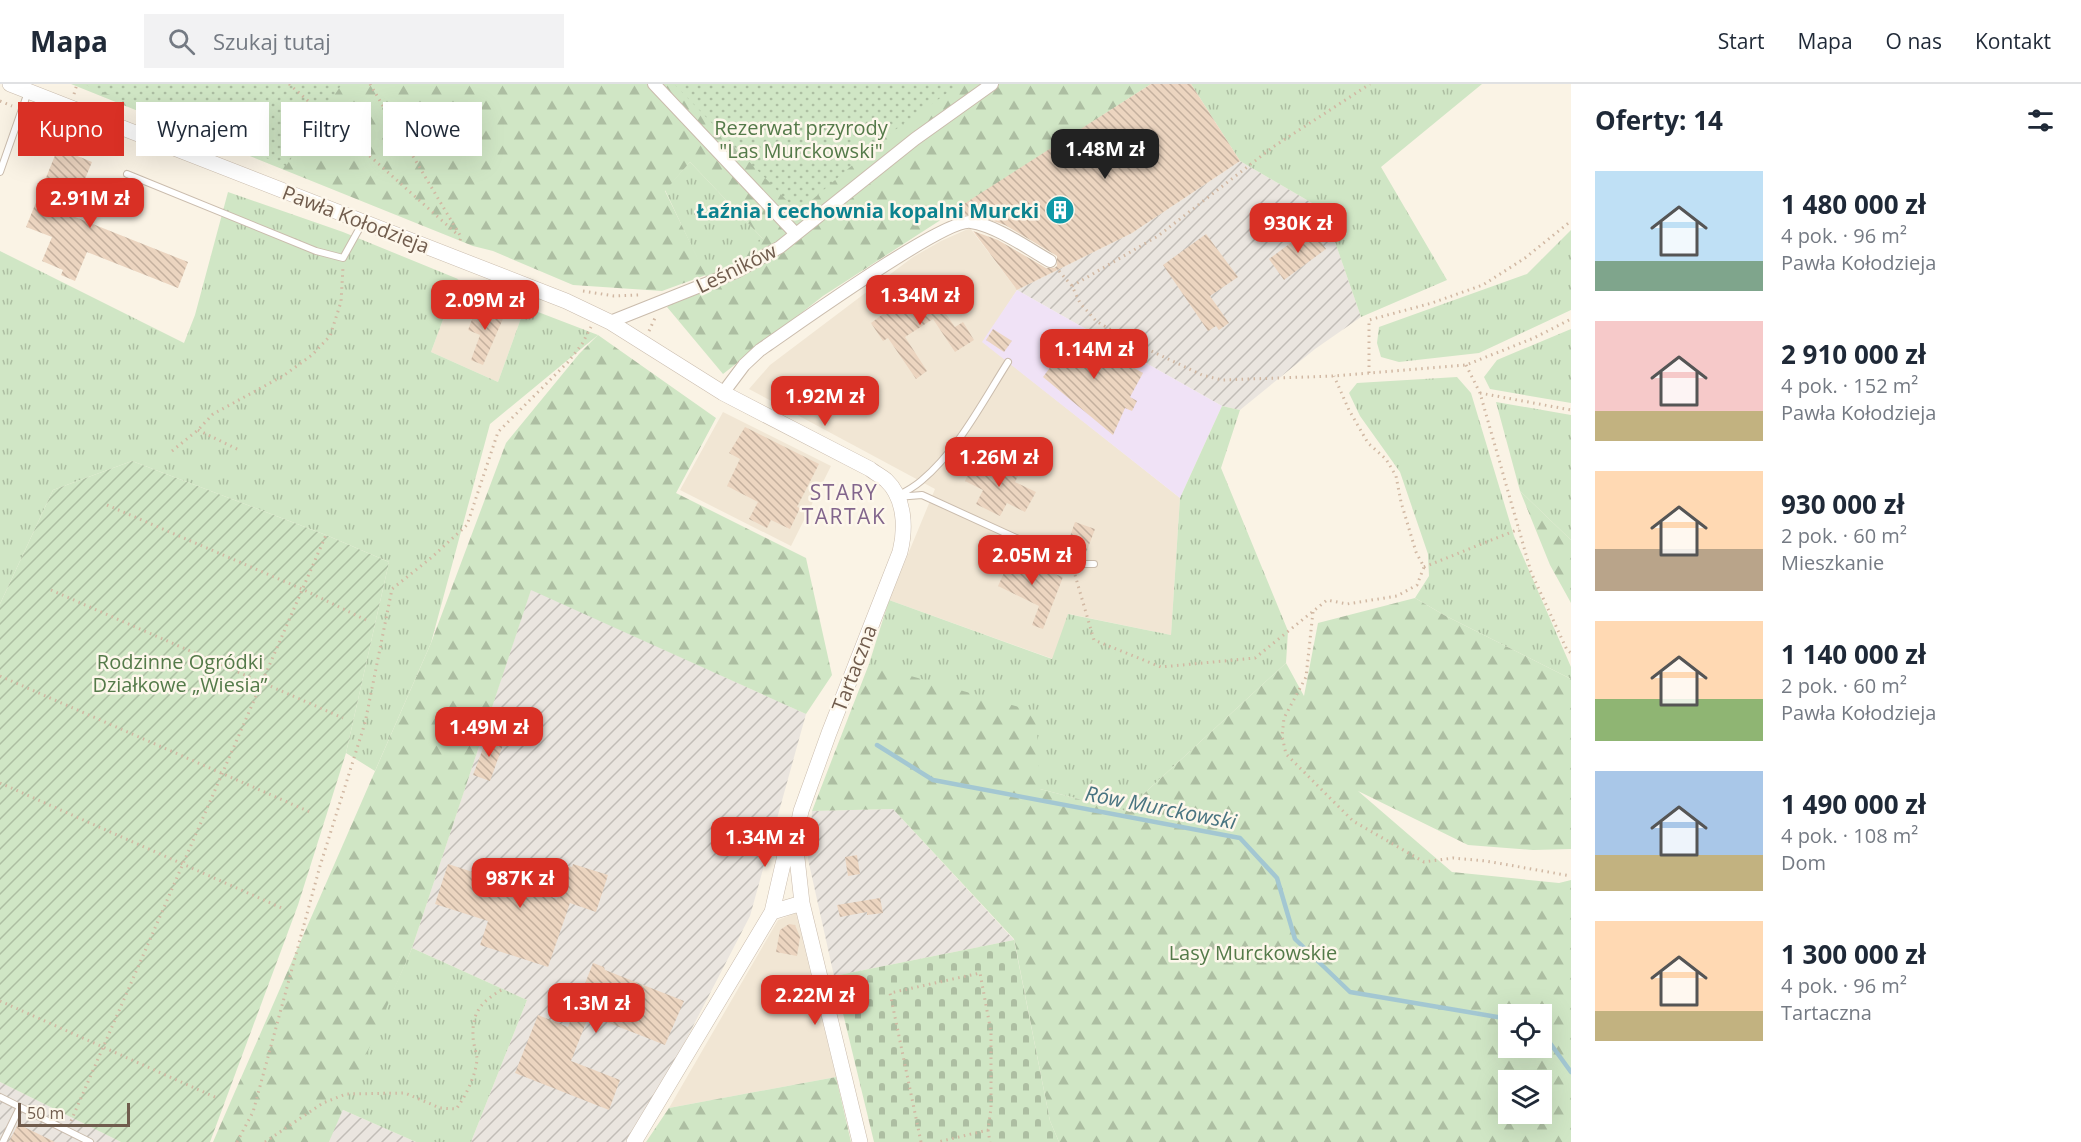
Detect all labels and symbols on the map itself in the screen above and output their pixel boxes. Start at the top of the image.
park label: Rezerwat przyrody "Las Murckowski" [714,114,889,164]
pin: 1.48M zł [1043,129,1167,180]
pin: 2.91M zł [28,178,152,229]
street label: Pawła Kołodzieja [279,179,433,259]
building icon: Łaźnia i cechownia kopalni Murcki [1044,194,1076,226]
place label: Łaźnia i cechownia kopalni Murcki [697,197,1039,224]
pin: 930K zł [1243,203,1353,254]
street label: Leśników [691,237,781,299]
pin: 1.34M zł [858,275,982,326]
pin: 2.09M zł [423,280,547,331]
pin: 1.14M zł [1032,329,1156,380]
pin: 1.92M zł [763,376,887,427]
pin: 1.26M zł [937,437,1061,488]
district label: STARY TARTAK [802,478,886,530]
pin: 2.05M zł [970,535,1094,586]
street label: Tartaczna [825,621,883,715]
park label: Rodzinne Ogródki Działkowe „Wiesia” [92,648,268,698]
pin: 1.49M zł [427,707,551,758]
water label: Rów Murckowski [1083,779,1240,836]
pin: 1.34M zł [703,817,827,868]
pin: 987K zł [465,858,575,909]
park label: Lasy Murckowskie [1169,939,1337,966]
pin: 2.22M zł [753,975,877,1026]
pin: 1.3M zł [541,983,651,1034]
scale bar [18,1100,130,1128]

